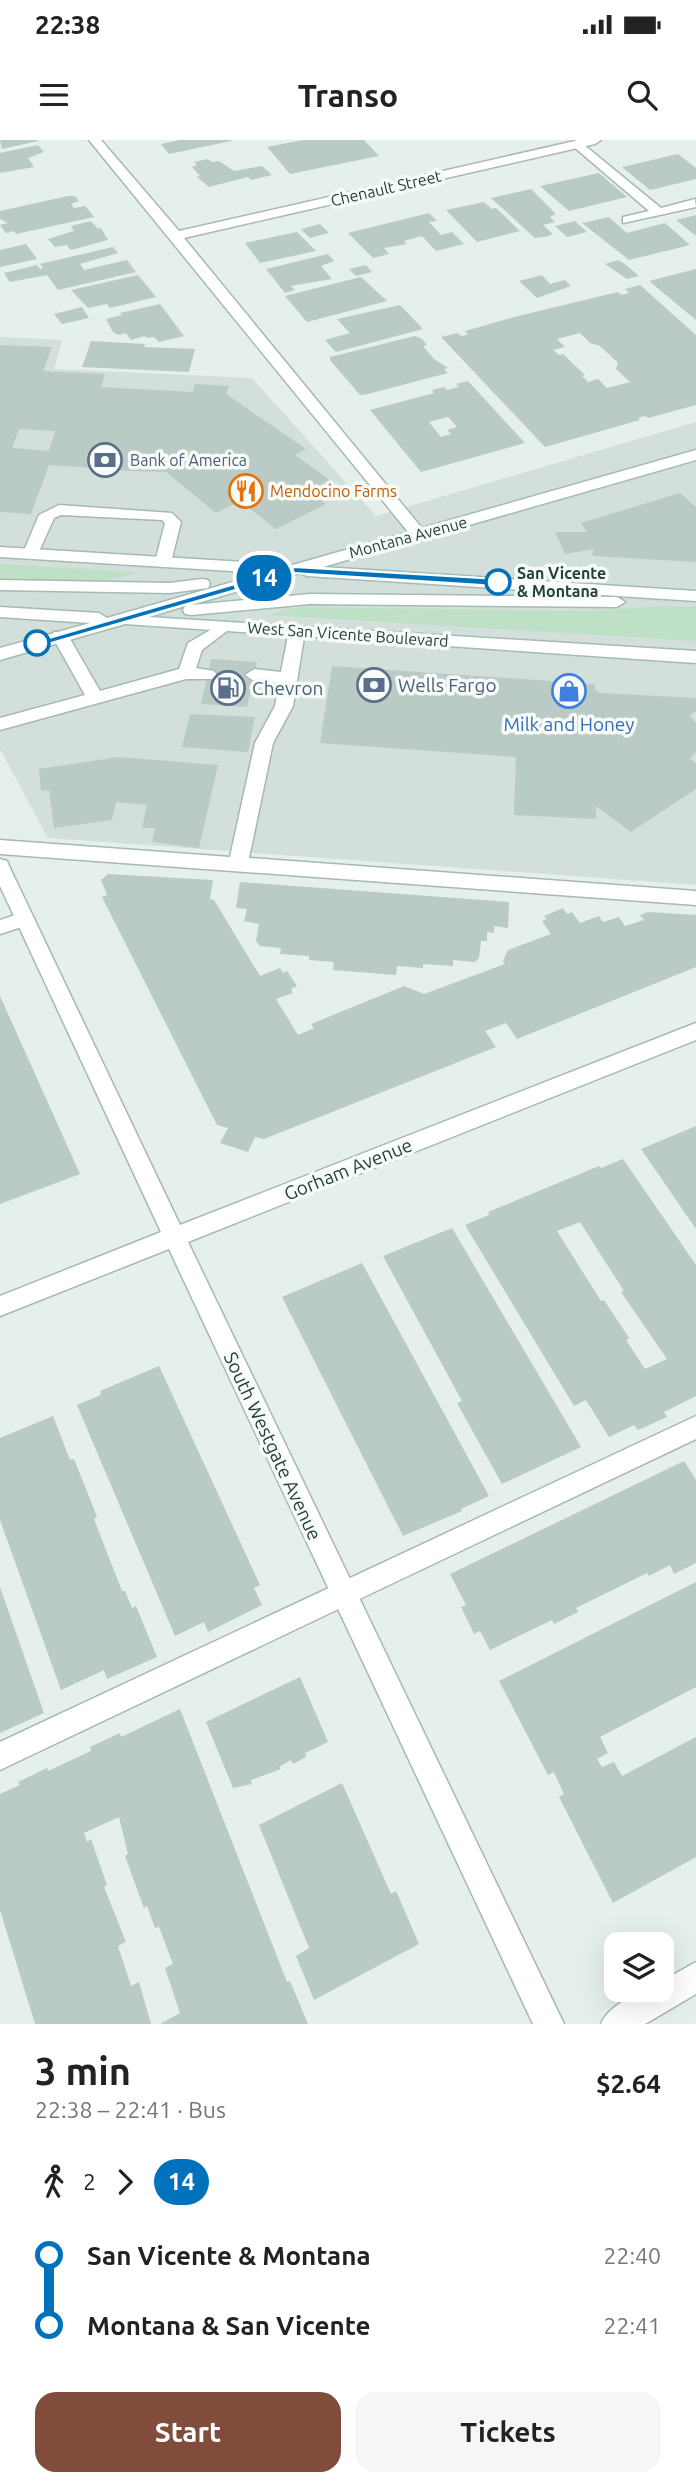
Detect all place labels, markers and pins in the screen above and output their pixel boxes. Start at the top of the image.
bank icon: Bank of America [86,441,124,479]
place label: Bank of America [130,451,247,469]
restaurant icon: Mendocino Farms [227,472,265,510]
place label: Mendocino Farms [270,482,397,500]
place label: San Vicente & Montana [517,564,606,600]
marker: San Vicente & Montana [485,569,511,595]
unlabelled marker [24,630,50,656]
bank icon: Wells Fargo [355,666,393,704]
fuel station icon: Chevron [209,669,247,707]
shop icon: Milk and Honey [550,672,588,710]
place label: Wells Fargo [398,674,497,696]
place label: Chevron [252,677,323,699]
place label: Milk and Honey [504,713,635,735]

